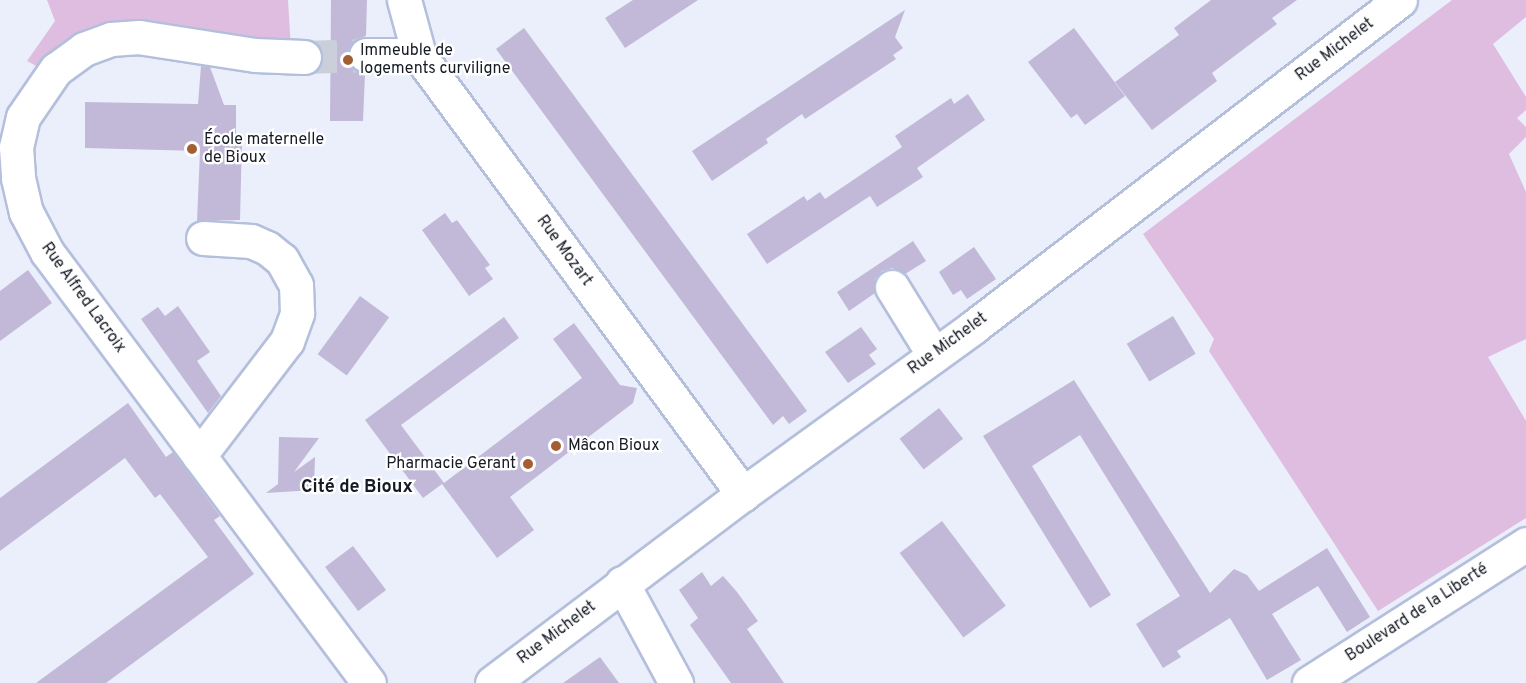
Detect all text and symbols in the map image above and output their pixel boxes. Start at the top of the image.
street label: Rue Michelet [1292,14,1378,86]
place label: Immeuble de logements curviligne [360,41,510,79]
marker: Immeuble de logements curviligne [341,53,355,67]
place label: École maternelle de Bioux [204,130,324,168]
marker: École maternelle de Bioux [185,142,199,156]
street label: Rue Mozart [532,212,596,290]
street label: Rue Alfred Lacroix [36,239,130,357]
street label: Rue Michelet [905,309,991,379]
place label: Mâcon Bioux [568,436,659,456]
marker: Mâcon Bioux [549,439,563,453]
place label: Pharmacie Gerant [386,454,516,474]
marker: Pharmacie Gerant [521,457,535,471]
district label: Cité de Bioux [301,477,413,499]
street label: Boulevard de la Liberté [1342,560,1492,666]
street label: Rue Michelet [514,597,600,669]

